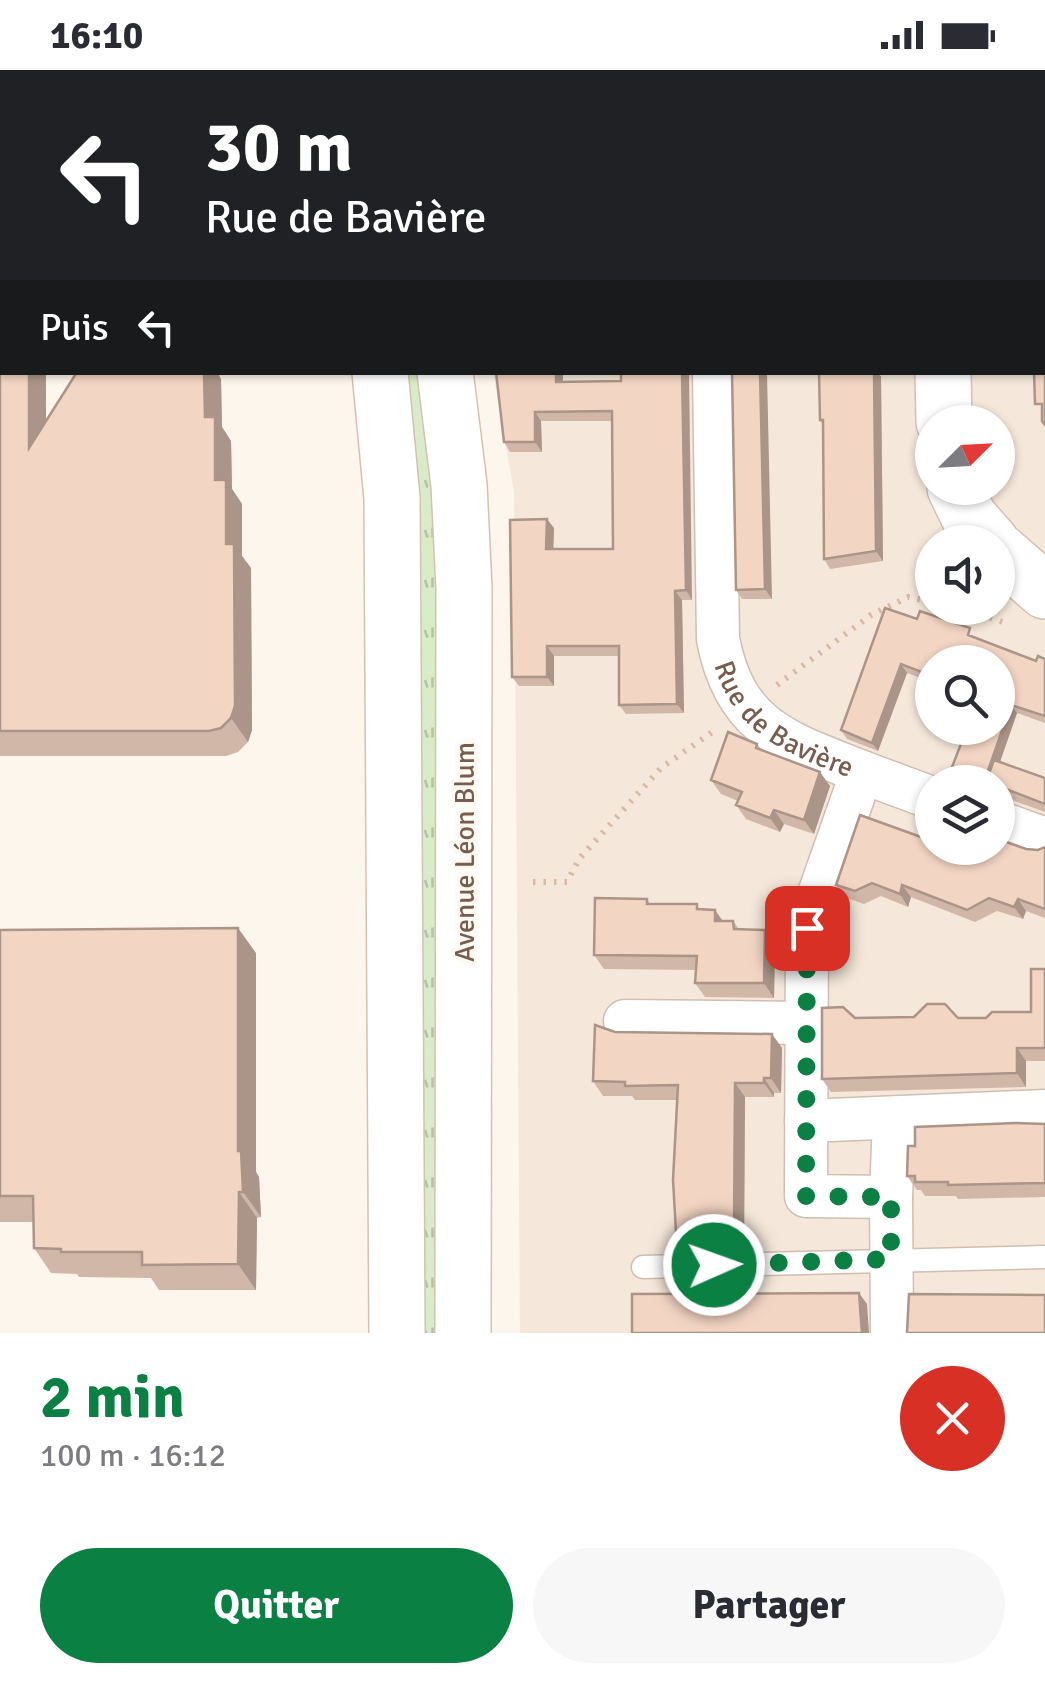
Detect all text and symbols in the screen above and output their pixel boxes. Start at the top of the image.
text: 16:10 [50,12,143,59]
text: 30 m [205,104,353,190]
icon: left [40,110,170,240]
text: Rue de Bavière [205,190,486,245]
icon: left [129,300,184,355]
text: Puis [40,304,109,351]
north arrow [915,405,1015,505]
map controls [915,405,1015,865]
button: sound [915,525,1015,625]
button: search [915,645,1015,745]
street label: Rue de Bavière [706,656,858,785]
street label: Avenue Léon Blum [448,742,482,962]
button: layers [915,765,1015,865]
pin [765,886,850,971]
icon: arrive [780,901,835,956]
position arrow [662,1213,766,1317]
text: 2 min [40,1361,185,1435]
button: close [900,1366,1005,1471]
text: 100 m · 16:12 [40,1436,226,1475]
button: Quitter [40,1548,513,1663]
button: Partager [533,1548,1005,1663]

